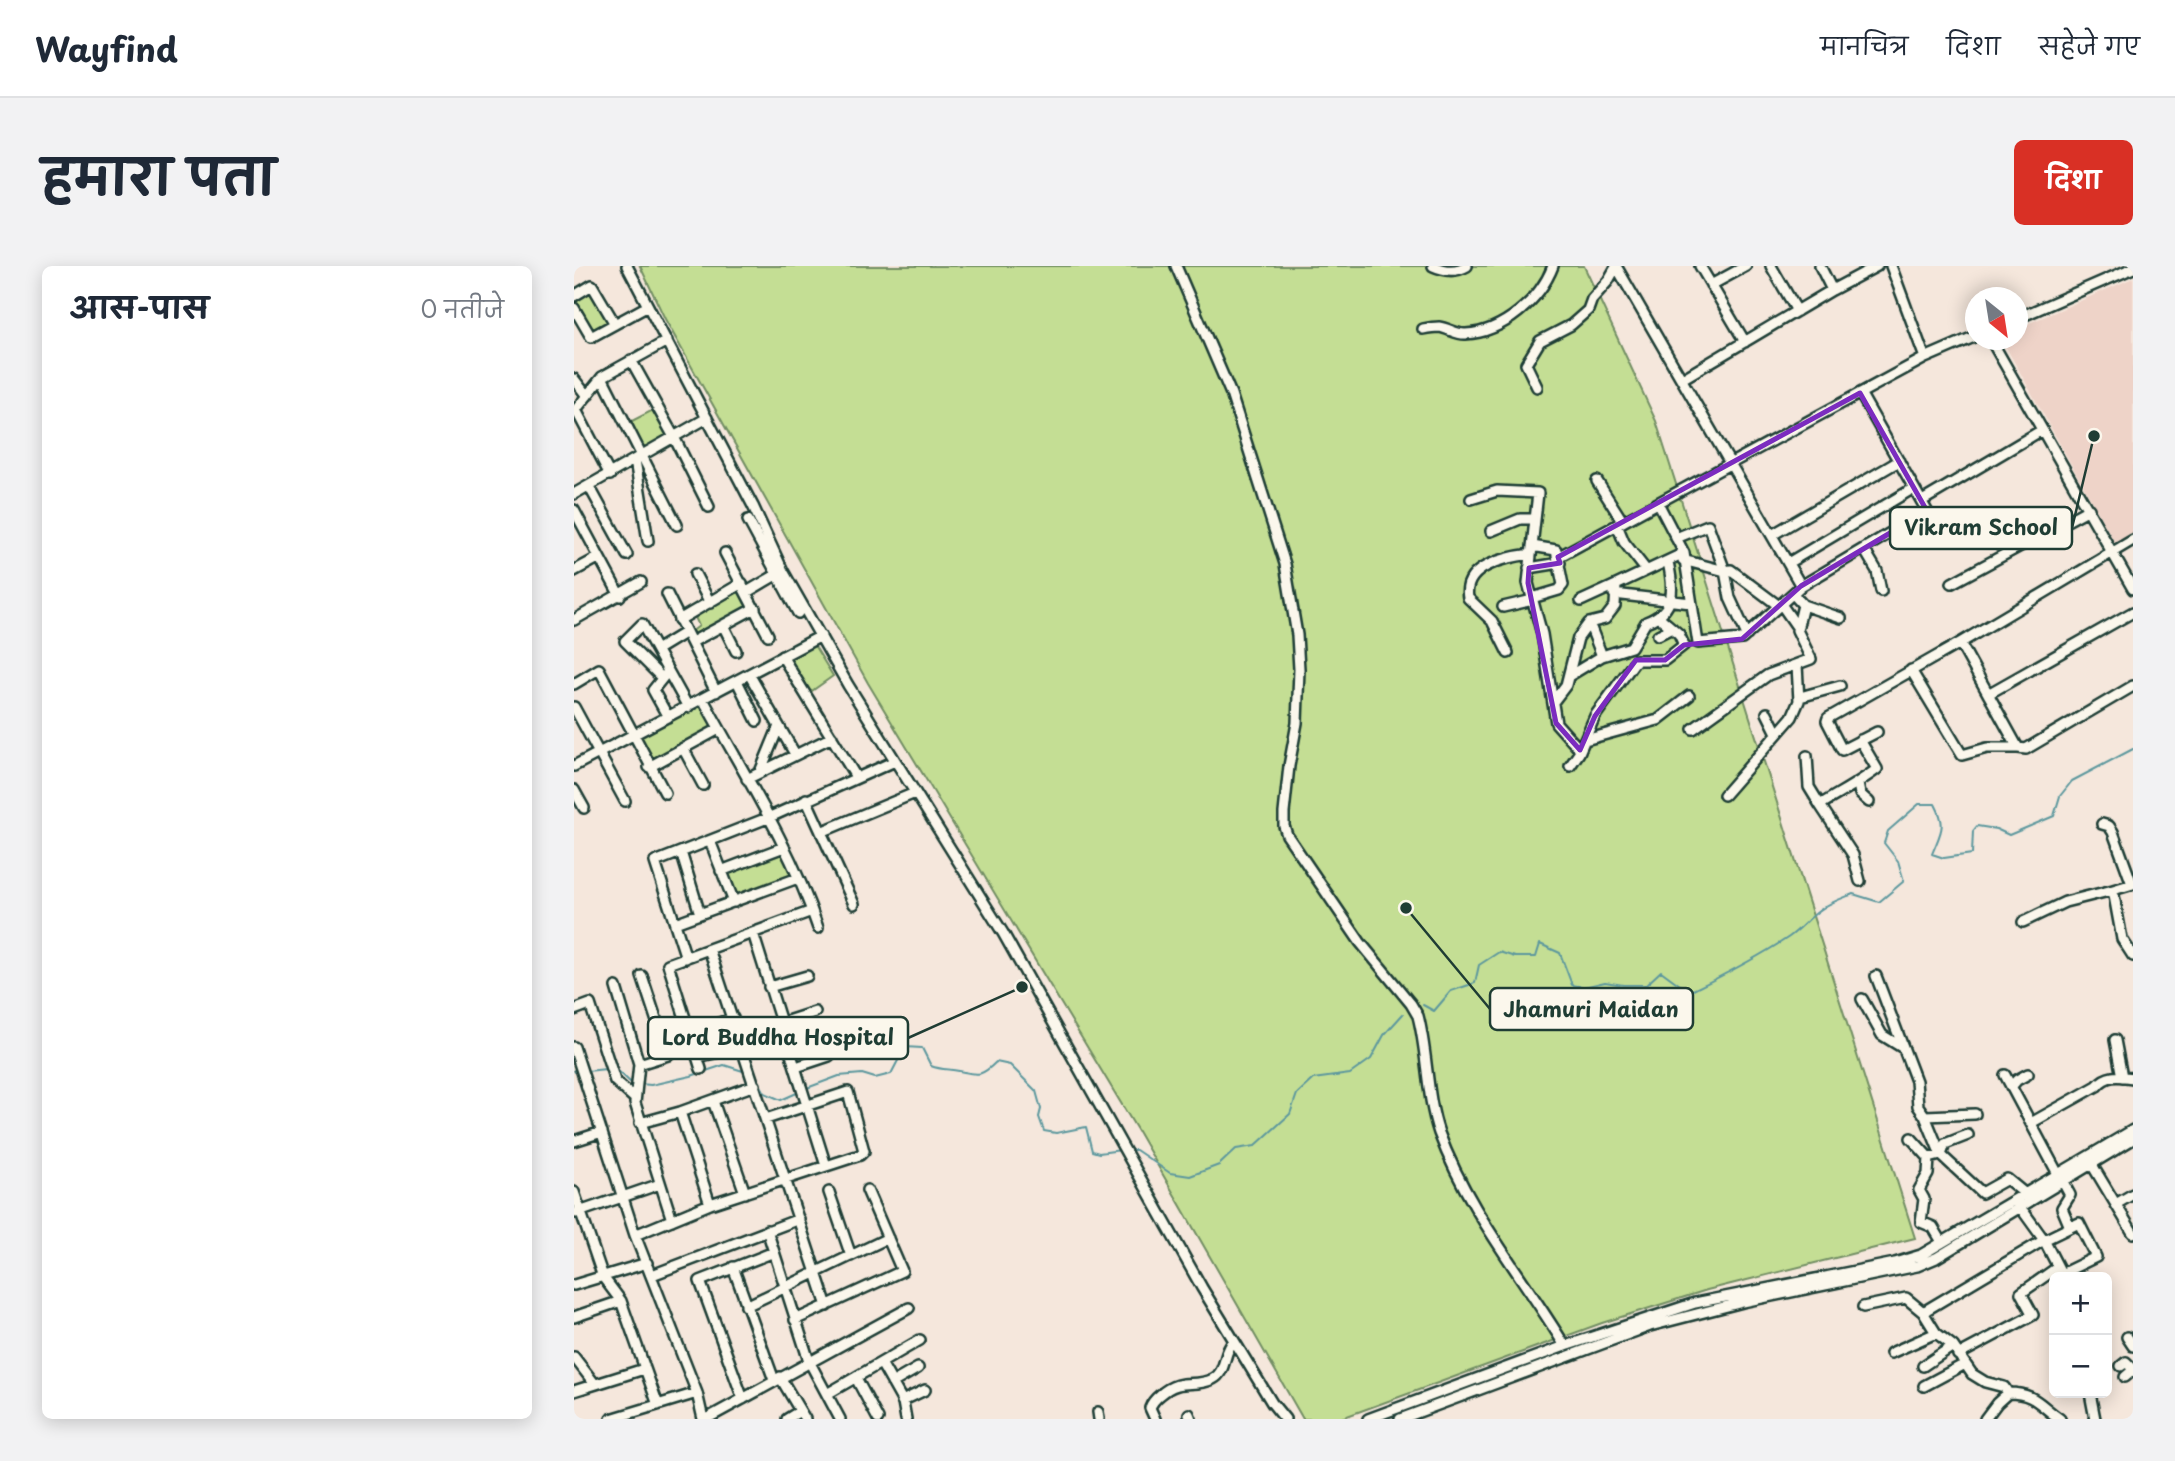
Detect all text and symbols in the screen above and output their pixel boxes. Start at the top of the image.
text: Wayfind [35,23,178,73]
text: मानचित्र [1820,27,1908,63]
text: दिशा [1946,27,2001,63]
text: सहेजे गए [2039,27,2140,63]
text: हमारा पता [42,138,276,212]
button: दिशा [2014,140,2133,225]
text: आस-पास [70,284,209,329]
north arrow [1965,287,2028,350]
text: 0 नतीजे [420,291,504,326]
callout: Vikram School [1890,507,2072,549]
text: Vikram School [1904,510,2058,542]
callout: Jhamuri Maidan [1490,988,1693,1030]
text: Jhamuri Maidan [1503,992,1679,1024]
callout: Lord Buddha Hospital [648,1017,908,1059]
text: Lord Buddha Hospital [662,1020,894,1052]
map controls [2049,1272,2112,1398]
button: + [2049,1272,2112,1335]
button: − [2049,1335,2112,1398]

